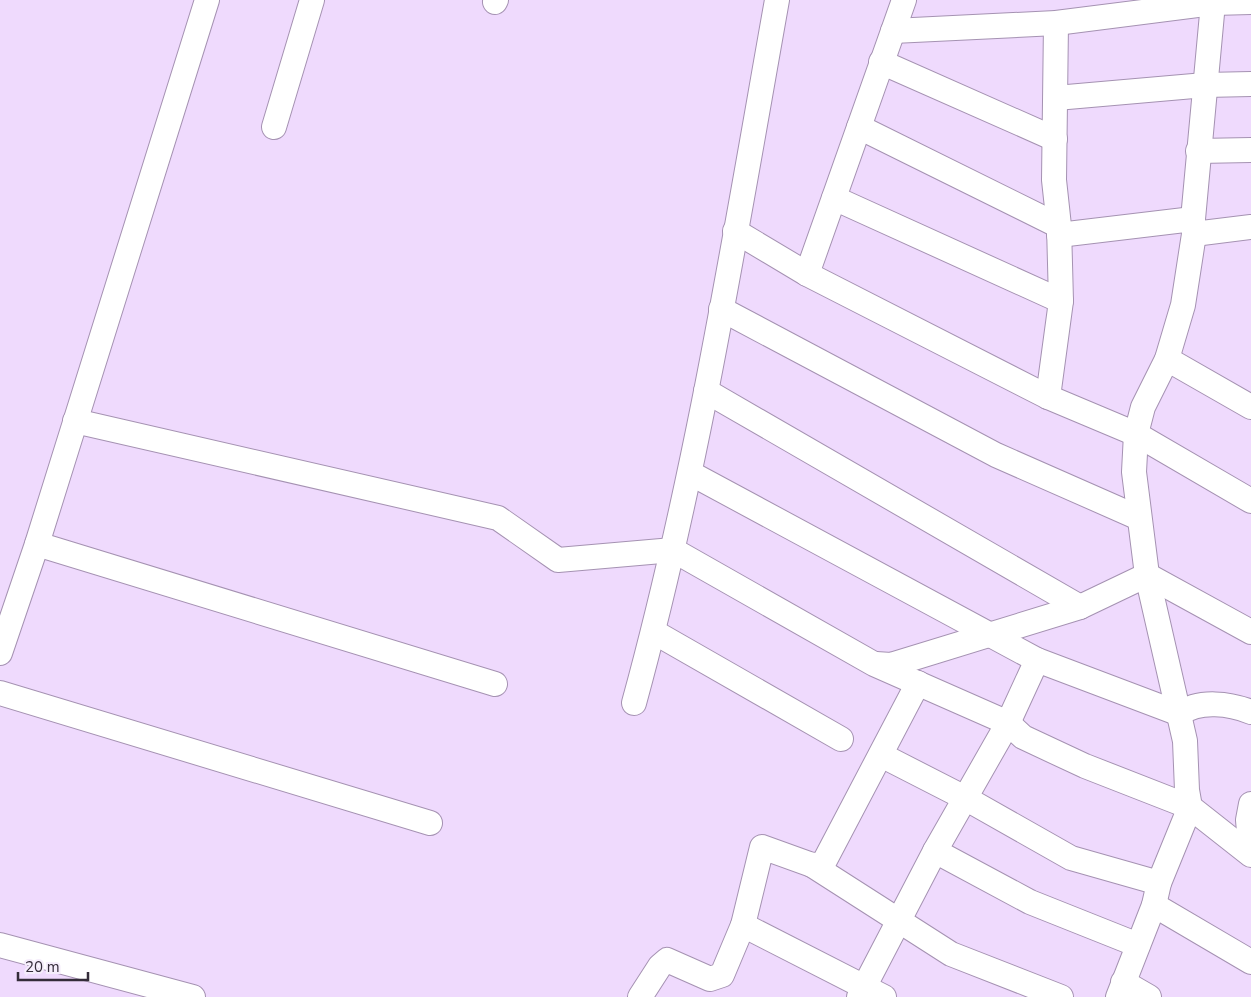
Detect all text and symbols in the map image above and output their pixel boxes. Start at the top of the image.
scale bar [18,950,88,982]
text: 20 m [25,957,60,977]

